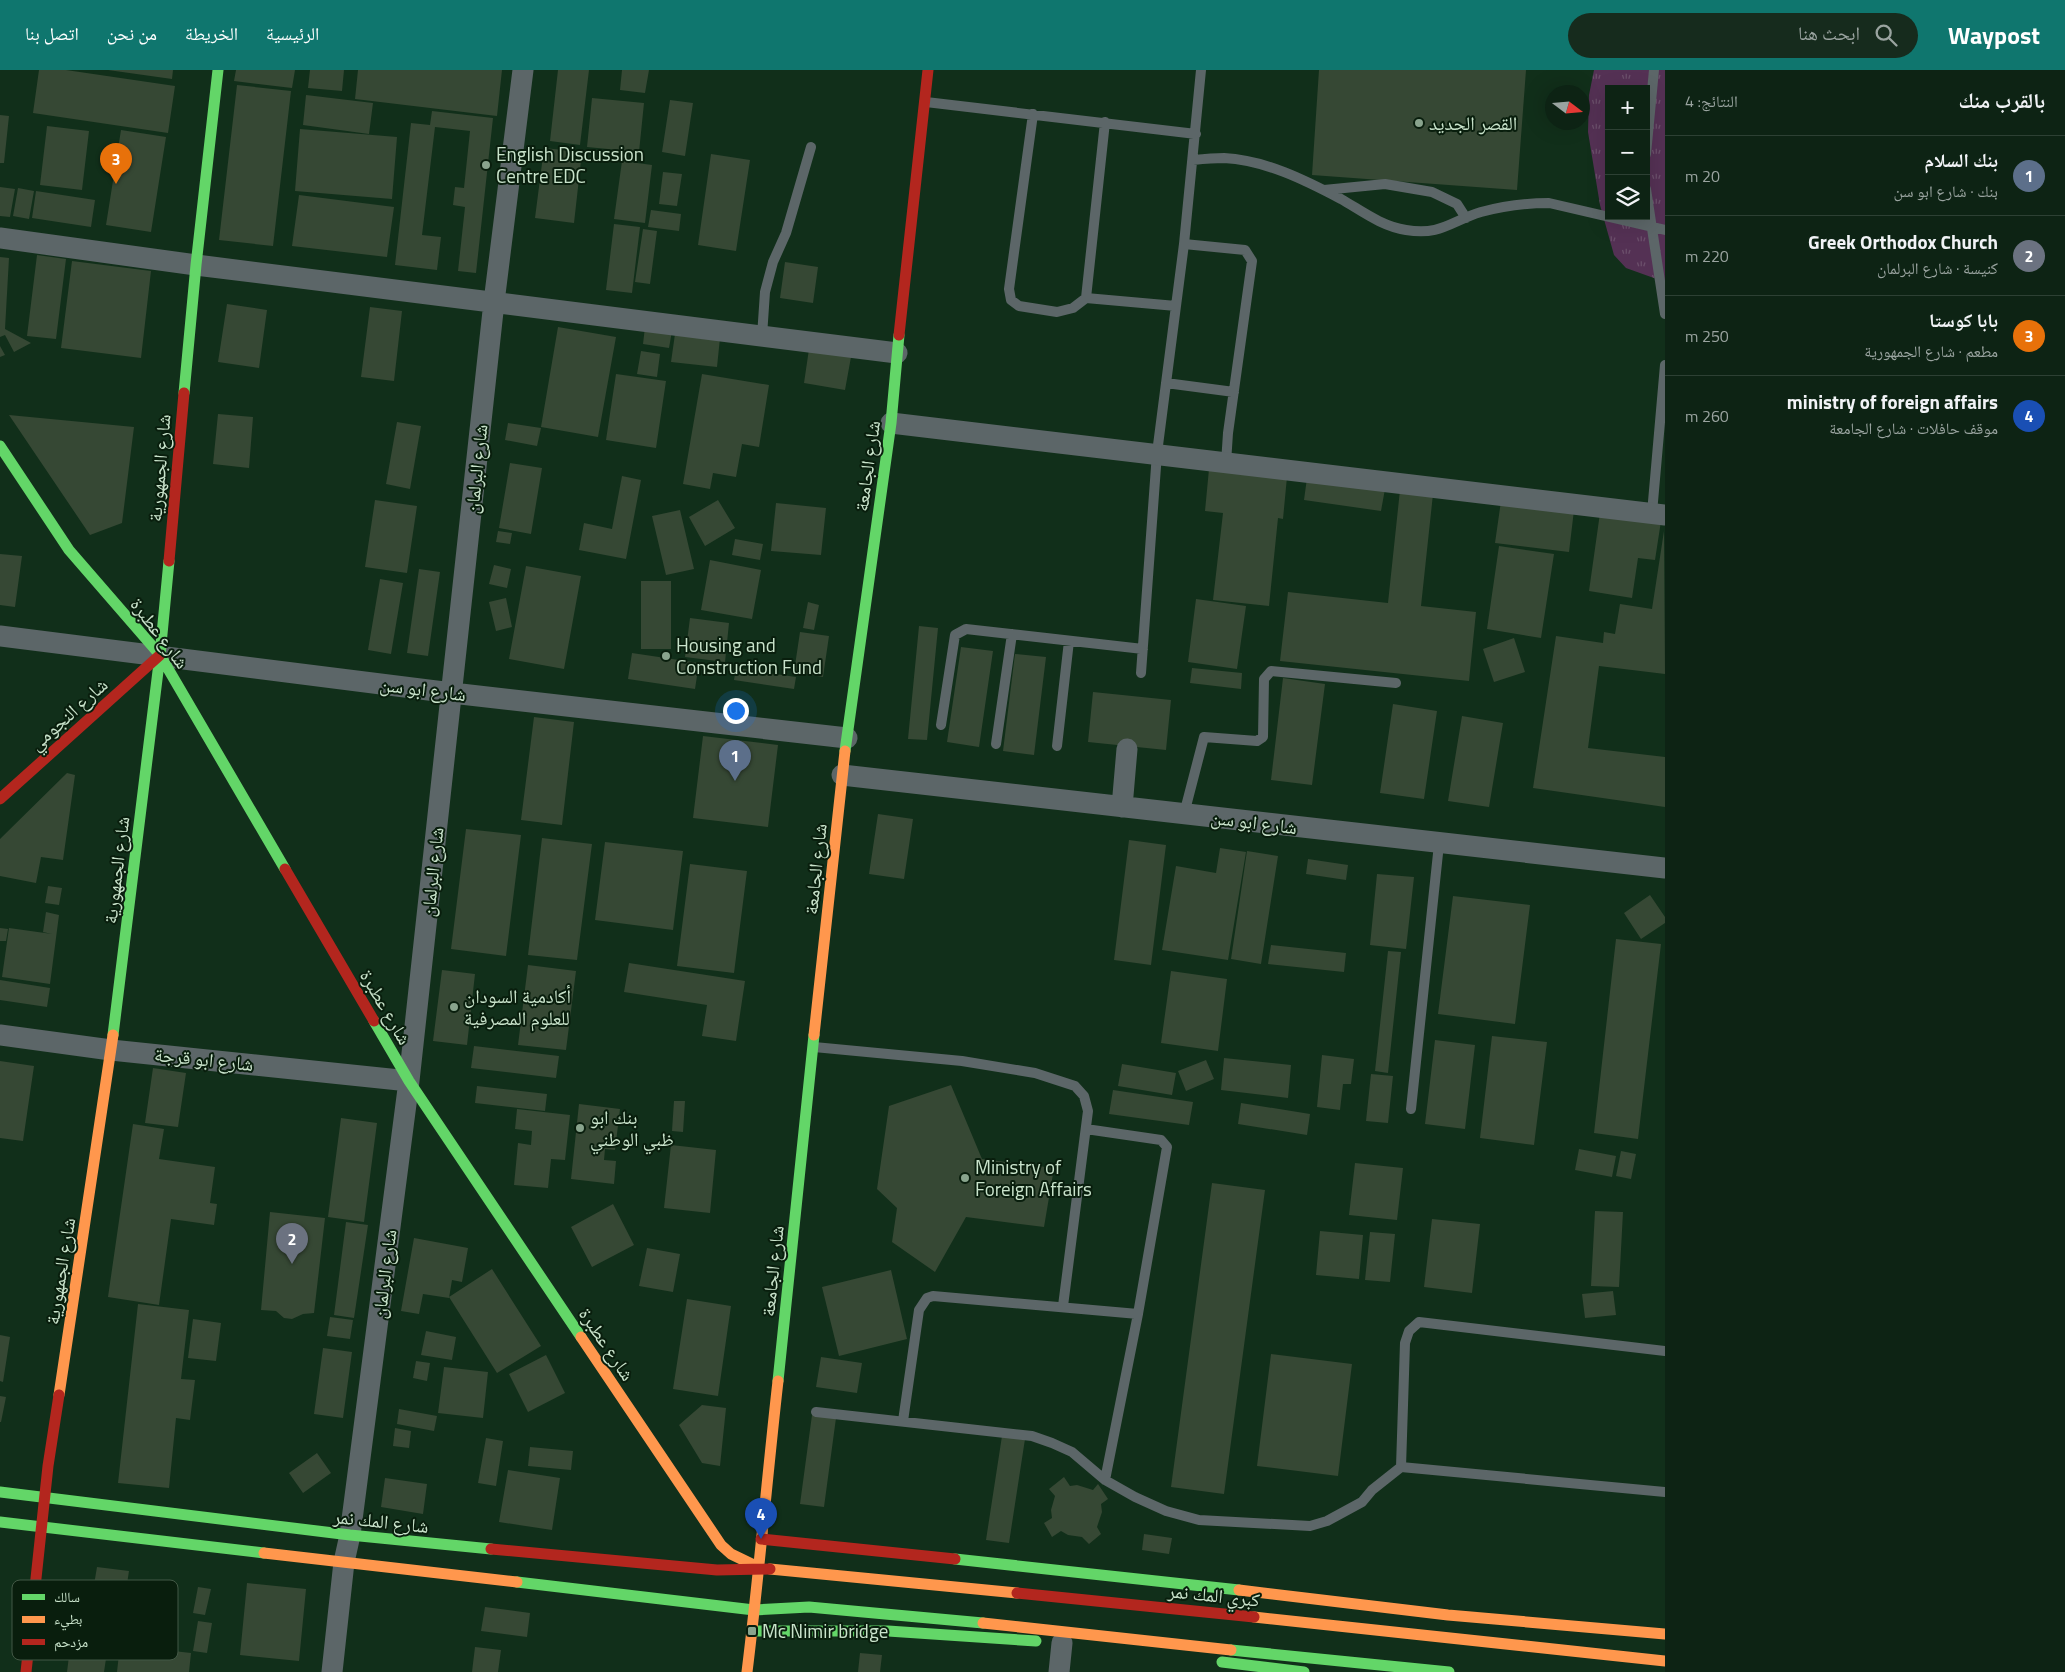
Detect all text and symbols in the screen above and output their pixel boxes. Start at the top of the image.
search box [1568,13,1918,58]
text: Waypost [1948,17,2040,53]
text: ابحث هنا [1798,18,1860,47]
text: اتصل بنا [25,20,79,47]
text: من نحن [107,20,157,47]
text: الخريطة [185,20,238,47]
text: الرئيسية [266,20,319,47]
icon: search [1872,21,1900,49]
text: بالقرب منك [1958,84,2045,116]
north arrow [1545,85,1590,130]
map controls [1605,85,1650,220]
button: + [1605,85,1650,130]
text: النتائج: 4 [1685,89,1738,113]
place label: القصر الجديد [1429,108,1517,137]
marker: القصر الجديد [1413,117,1425,129]
button: − [1605,130,1650,175]
place label: English Discussion Centre EDC [496,139,644,190]
pin: 3 [100,143,132,184]
text: بنك السلام [1925,145,1998,174]
marker: English Discussion Centre EDC [480,159,492,171]
text: 20 m [1685,164,1720,188]
text: 1 [2025,164,2033,188]
button: layers [1605,175,1650,220]
text: بنك · شارع ابو سن [1894,179,1998,203]
text: Greek Orthodox Church [1808,227,1998,256]
text: 220 m [1685,244,1729,268]
text: 2 [2025,244,2033,268]
text: كنيسة · شارع البرلمان [1877,256,1998,280]
text: بابا كوستا [1929,305,1998,334]
text: 250 m [1685,324,1729,348]
text: 3 [2025,324,2033,348]
text: مطعم · شارع الجمهورية [1864,339,1998,363]
text: ministry of foreign affairs [1787,387,1998,416]
text: 260 m [1685,404,1729,428]
text: 4 [2025,404,2033,428]
street label: شارع الجمهورية [139,413,178,523]
text: موقف حافلات · شارع الجامعة [1829,416,1998,440]
street label: شارع الجامعة [846,419,887,513]
street label: شارع البرلمان [456,423,495,515]
street label: شارع عطبرة [124,591,197,675]
place label: Housing and Construction Fund [676,630,822,681]
marker: Housing and Construction Fund [660,650,672,662]
street label: شارع ابو سن [378,669,468,708]
street label: شارع النجومي [22,670,115,758]
your location [723,698,749,724]
pin: 1 [719,740,751,781]
street label: شارع ابو سن [1209,802,1299,841]
street label: شارع الجمهورية [95,815,136,925]
street label: شارع الجامعة [795,822,834,916]
street label: شارع البرلمان [412,826,451,918]
street label: شارع عطبرة [353,964,420,1050]
place label: أكادمية السودان للعلوم المصرفية [464,981,571,1032]
marker: أكادمية السودان للعلوم المصرفية [448,1001,460,1013]
street label: شارع ابو قرجة [153,1039,255,1078]
place label: بنك ابو ظبي الوطني [590,1102,674,1155]
marker: بنك ابو ظبي الوطني [574,1122,586,1134]
place label: Ministry of Foreign Affairs [975,1152,1092,1203]
marker: Ministry of Foreign Affairs [959,1172,971,1184]
street label: شارع الجمهورية [37,1215,82,1326]
pin: 2 [276,1223,308,1264]
street label: شارع الجامعة [752,1224,791,1318]
street label: شارع البرلمان [364,1228,403,1320]
street label: شارع عطبرة [572,1301,643,1386]
pin: 4 [745,1498,777,1539]
street label: شارع المك نمر [331,1501,430,1540]
street label: كبري المك نمر [1165,1575,1262,1616]
legend [12,1580,178,1660]
text: سالك [54,1586,80,1607]
text: بطيء [54,1608,83,1631]
place label: Mc Nimir bridge [762,1616,888,1645]
marker: Mc Nimir bridge [746,1625,758,1637]
text: مزدحم [54,1631,88,1652]

